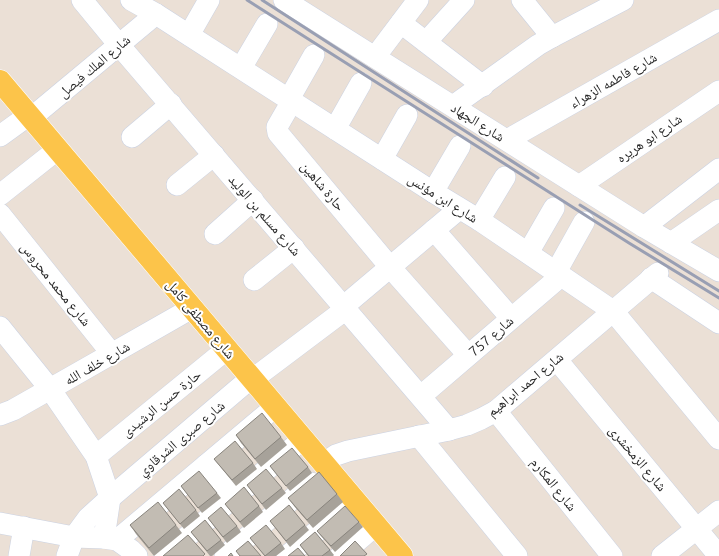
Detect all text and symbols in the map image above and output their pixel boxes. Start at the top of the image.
street label: شارع الملك فيصل [55,31,134,102]
street label: شارع فاطمه الزهراء [567,49,660,113]
street label: شارع الجهاد [447,99,508,146]
street label: شارع ابو هريره [613,110,686,167]
street label: حارة شاهين [297,158,348,215]
street label: شارع ابن مؤنس [404,170,481,228]
street label: شارع مسلم بن الوليد [224,171,305,260]
street label: شارع محمد محروس [16,239,95,330]
street label: شارع مصطفى كامل [162,276,239,363]
street label: شارع 757 [466,312,518,361]
street label: شارع خلف الله [61,338,134,390]
street label: شارع احمد ابراهيم [484,348,568,421]
street label: حارة حسن الرشيدى [118,366,205,441]
street label: شارع صبرى الشرقاوي [134,397,230,482]
street label: شارع الزمخشرى [604,422,670,495]
street label: شارع المكارم [526,454,580,515]

